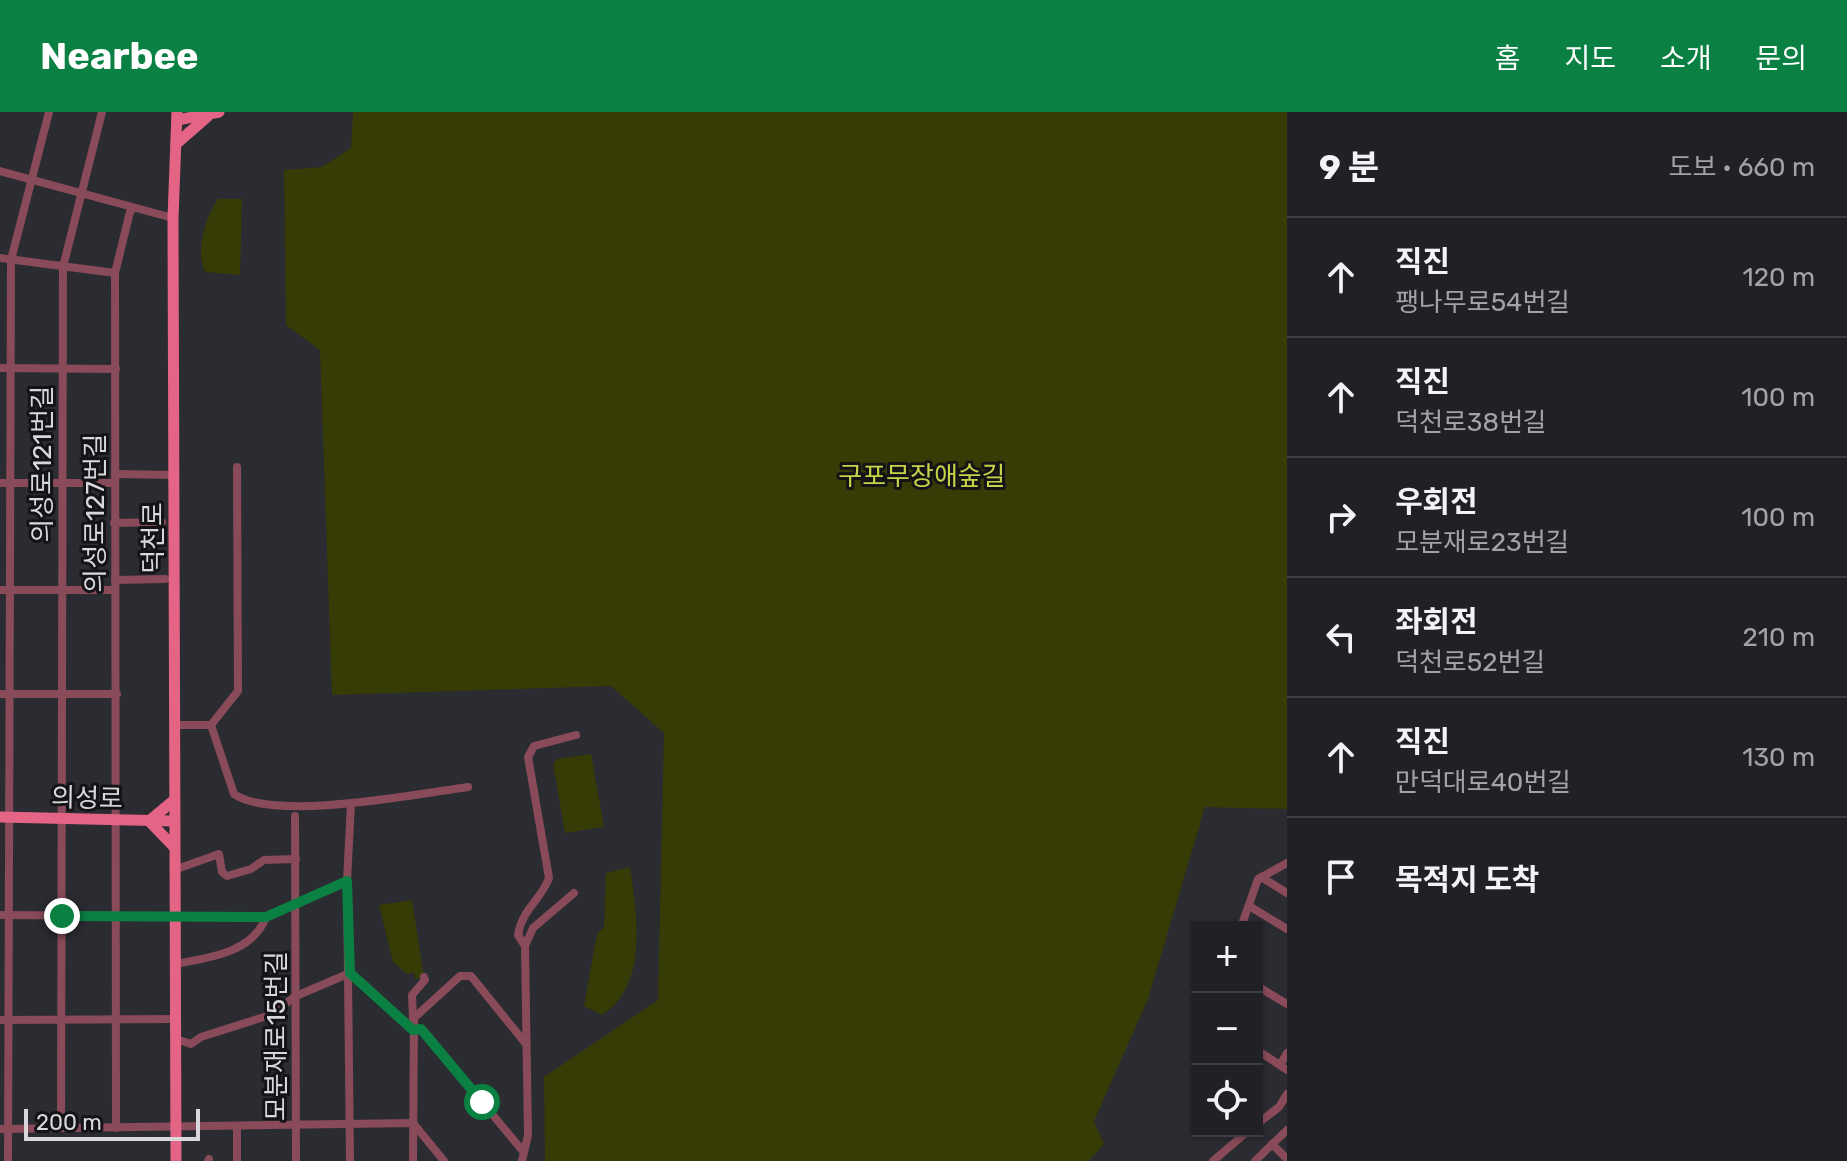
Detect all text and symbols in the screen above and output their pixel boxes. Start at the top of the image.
text: Nearbee [40,33,199,79]
text: 홈 [1495,42,1520,75]
text: 지도 [1564,42,1616,75]
text: 소개 [1660,42,1711,75]
text: 문의 [1755,42,1807,75]
text: 9 분 [1319,147,1379,188]
text: 도보 · 660 m [1668,152,1815,183]
text: 직진 [1395,244,1450,280]
icon: ahead [1319,255,1363,299]
text: 120 m [1743,262,1815,293]
text: 팽나무로54번길 [1395,287,1570,318]
text: 직진 [1395,364,1450,400]
icon: ahead [1319,375,1363,419]
text: 100 m [1741,382,1815,413]
street label: 의성로121번길 [27,385,58,543]
text: 덕천로38번길 [1395,407,1547,438]
street label: 의성로127번길 [80,433,111,593]
park label: 구포무장애숲길 [838,461,1006,492]
text: 우회전 [1395,484,1478,520]
icon: right [1319,495,1363,539]
street label: 덕천로 [138,502,169,574]
text: 100 m [1741,502,1815,533]
text: 모분재로23번길 [1395,527,1569,558]
text: 좌회전 [1395,604,1478,640]
icon: left [1319,615,1363,659]
text: 210 m [1743,622,1815,653]
text: 덕천로52번길 [1395,647,1545,678]
text: 직진 [1395,724,1450,760]
icon: ahead [1319,735,1363,779]
text: 130 m [1742,742,1815,773]
text: 만덕대로40번길 [1395,767,1571,798]
street label: 의성로 [51,782,123,815]
icon: arrive [1319,855,1363,899]
text: 목적지 도착 [1395,862,1539,898]
route end [44,898,80,934]
map controls [1191,921,1263,1137]
button: + [1191,921,1263,993]
street label: 모분재로15번길 [261,951,292,1121]
button: − [1191,993,1263,1065]
button: locate [1191,1065,1263,1137]
route start [464,1084,500,1120]
scale bar [24,1105,200,1141]
text: 200 m [36,1109,102,1136]

